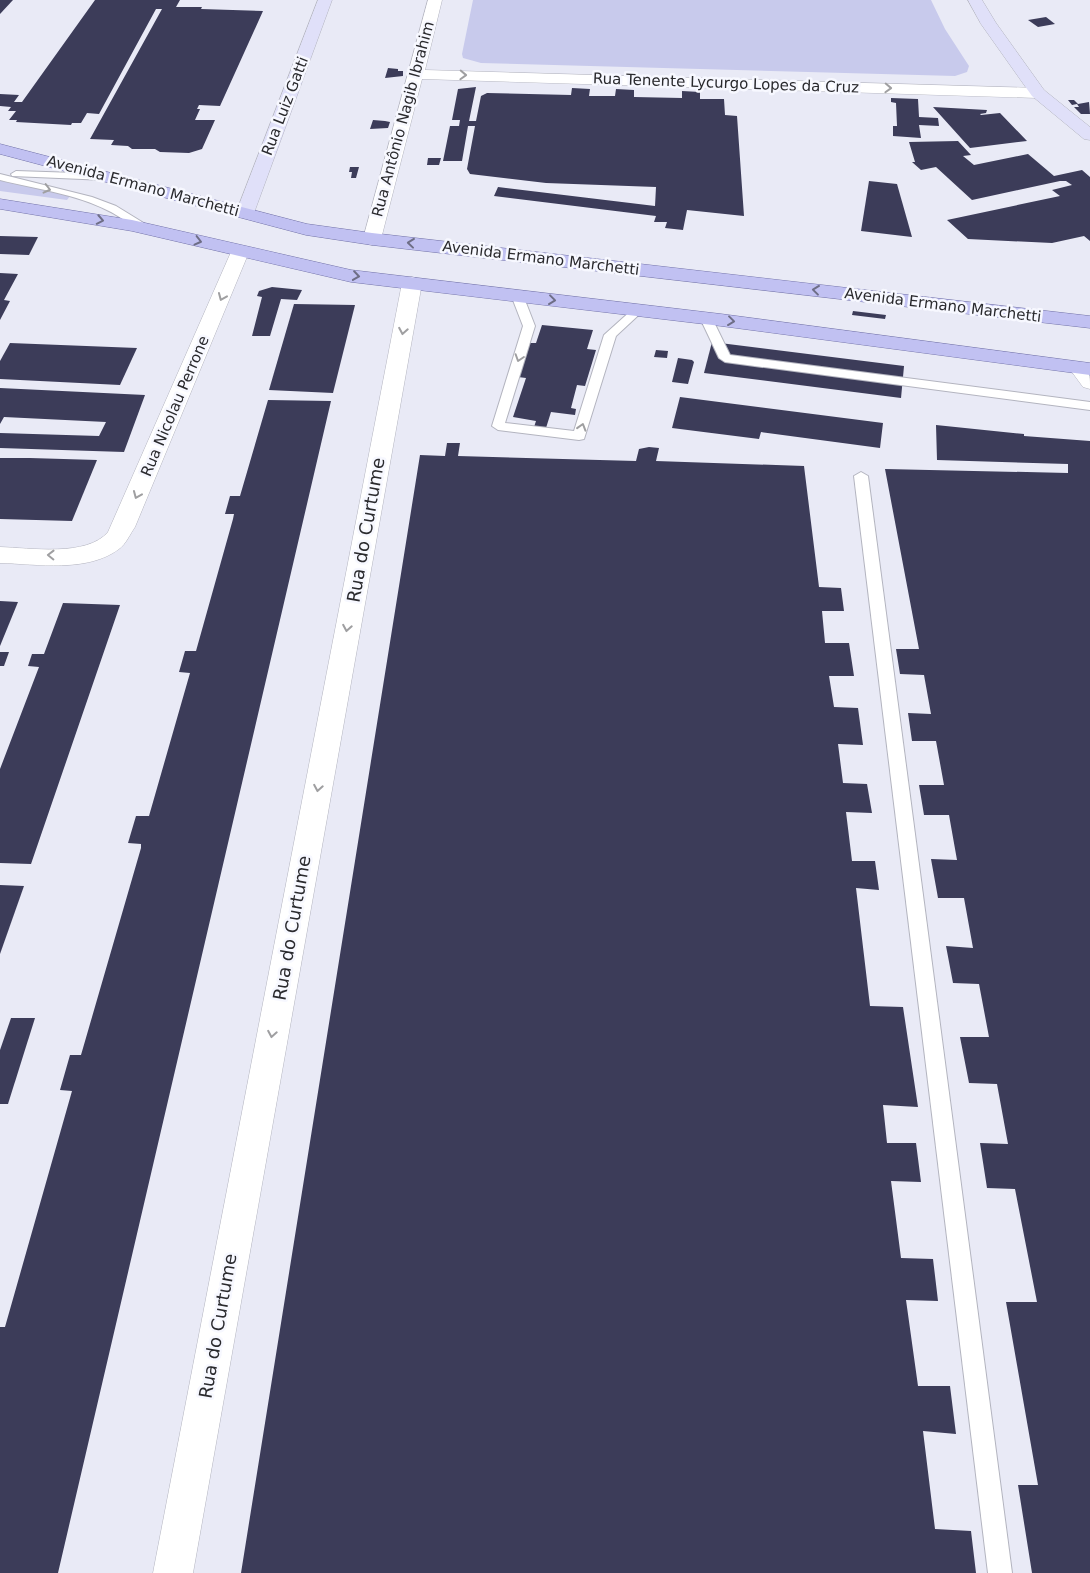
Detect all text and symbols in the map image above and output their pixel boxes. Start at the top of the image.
street label: Rua Antônio Nagib Ibrahim [368,19,438,219]
street label: Rua Luiz Gatti [258,54,312,158]
street label: Rua Tenente Lycurgo Lopes da Cruz [593,69,859,97]
one-way arrow [459,70,467,81]
one-way arrow [884,83,892,94]
street label: Avenida Ermano Marchetti [45,152,241,220]
one-way arrow [43,183,51,193]
one-way arrow [96,214,104,224]
one-way arrow [193,235,202,246]
street label: Avenida Ermano Marchetti [442,237,640,279]
one-way arrow [407,238,415,249]
one-way arrow [352,270,360,281]
street label: Avenida Ermano Marchetti [844,284,1042,326]
one-way arrow [811,285,819,296]
one-way arrow [217,292,228,301]
one-way arrow [549,294,557,305]
one-way arrow [727,315,735,326]
one-way arrow [398,326,408,335]
street label: Rua Nicolau Perrone [137,333,213,479]
one-way arrow [514,353,524,361]
one-way arrow [576,424,586,432]
street label: Rua do Curtume [342,456,389,604]
one-way arrow [132,490,143,499]
one-way arrow [47,550,55,561]
one-way arrow [343,624,353,633]
one-way arrow [313,784,324,792]
street label: Rua do Curtume [268,854,315,1002]
one-way arrow [268,1029,278,1038]
street label: Rua do Curtume [194,1252,241,1400]

